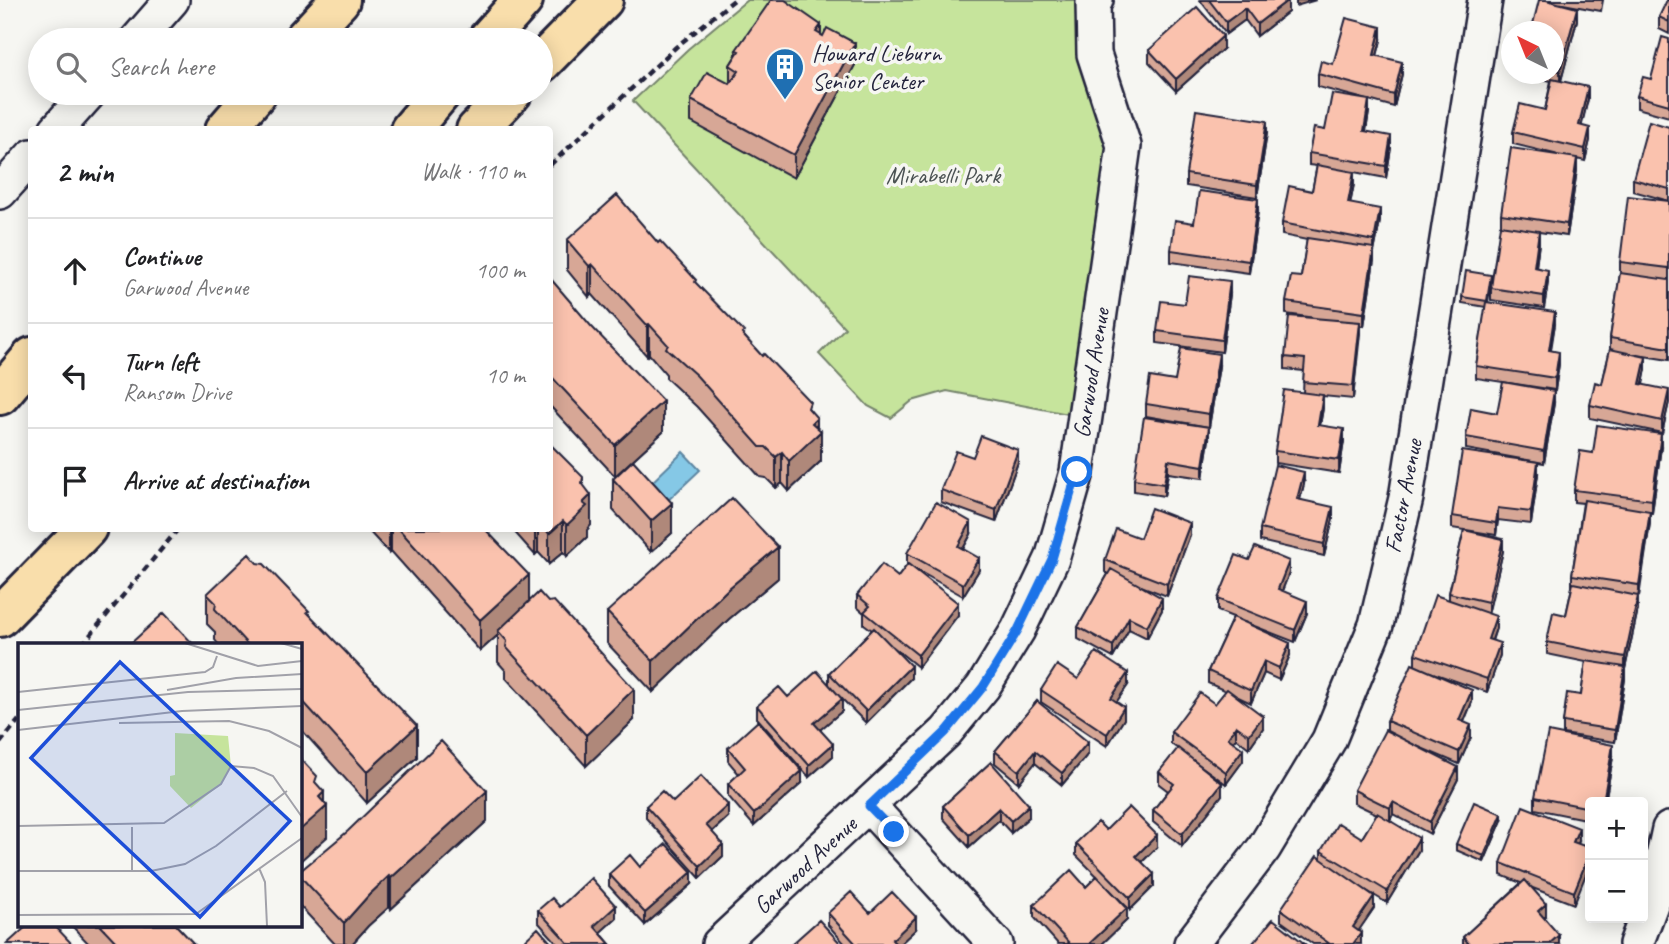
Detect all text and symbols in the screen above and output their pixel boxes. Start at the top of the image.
north arrow [1501,21,1564,84]
search box [28,28,553,105]
place label: Howard Lieburn Senior Center [812,38,942,96]
building icon: Howard Lieburn Senior Center [764,46,806,101]
icon: search [52,48,90,86]
text: Search here [108,50,214,83]
text: 2 min [56,153,113,191]
text: Walk · 110 m [421,157,525,186]
park label: Mirabelli Park [886,160,1002,190]
text: Continue [123,240,201,273]
icon: ahead [56,252,94,290]
text: 100 m [476,256,525,285]
text: Garwood Avenue [123,273,248,302]
street label: Garwood Avenue [1066,304,1116,440]
text: Turn left [123,345,198,378]
icon: left [56,357,94,395]
text: 10 m [486,361,525,390]
text: Ransom Drive [123,378,231,407]
street label: Factor Avenue [1377,434,1429,555]
route start [1061,456,1092,487]
icon: arrive [56,462,94,500]
text: Arrive at destination [123,464,309,497]
inset map [18,643,301,926]
map controls [1585,797,1648,923]
button: + [1585,797,1648,860]
street label: Garwood Avenue [747,808,865,920]
route end [878,816,909,847]
button: − [1585,860,1648,923]

